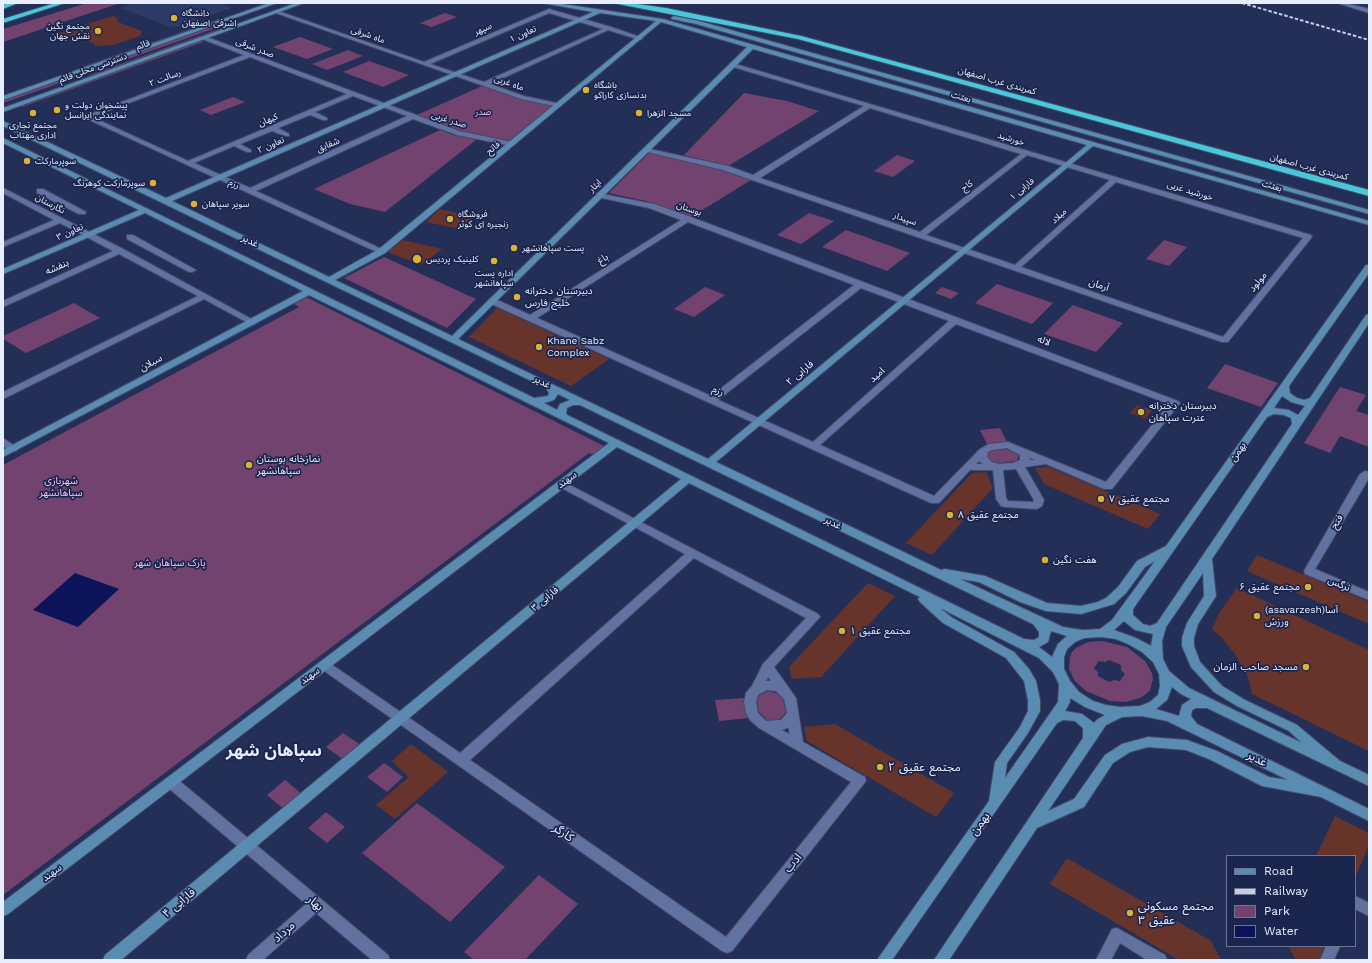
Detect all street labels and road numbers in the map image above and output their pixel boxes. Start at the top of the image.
street label: سپهر [472,20,494,38]
street label: تعاون ۱ [508,23,538,45]
street label: ماه شرقی [350,24,386,46]
street label: صدر شرقی [234,36,276,60]
street label: قائم [135,38,151,52]
street label: دسترسی محلی قائم [57,51,129,85]
street label: کمربندی غرب اصفهان [957,65,1037,97]
street label: رسالت ۲ [148,67,182,89]
street label: ماه غربی [493,73,525,93]
street label: بعثت [950,89,972,105]
street label: صدر غربی [430,109,468,131]
street label: کیهان [256,111,280,129]
street label: خورشید [996,130,1026,148]
street label: تعاون ۲ [256,134,286,156]
street label: شقایق [315,135,341,155]
street label: فاتح [484,139,502,157]
street label: کمربندی غرب اصفهان [1269,151,1349,183]
street label: فارابی ۱ [1007,176,1037,202]
street label: رزم [227,177,241,191]
street label: ایثار [586,177,604,195]
street label: کاج [959,178,975,194]
street label: بعثت [1261,178,1283,194]
street label: خورشید غربی [1166,179,1214,203]
street label: نگارستان [33,192,67,216]
street label: بوستان [675,200,703,218]
street label: میلاد [1049,206,1069,226]
street label: سپیدار [892,210,918,228]
street label: تعاون ۳ [55,221,85,243]
street label: غدیر [240,232,260,250]
street label: باغ [595,251,611,267]
street label: بنفشه [43,257,71,277]
street label: مولود [1246,270,1270,294]
street label: آرمان [1087,276,1111,294]
street label: لاله [1036,333,1052,349]
street label: سبلان [138,352,164,374]
street label: فارابی ۲ [784,358,816,388]
street label: امید [867,365,887,385]
street label: غدیر [532,373,552,391]
street label: رزم [710,383,726,399]
street label: بهمن [1227,440,1249,464]
street label: سهند [555,469,579,491]
street label: فتح [1328,513,1346,531]
street label: غدیر [823,514,843,532]
street label: نرگس [1326,574,1352,594]
street label: فارابی ۳ [529,584,561,614]
street label: سهند [298,665,322,687]
street label: غدیر [1245,748,1269,770]
street label: بهمن [967,810,993,838]
street label: کارگر [550,821,576,845]
street label: ادب [781,851,805,875]
street label: سهند [40,862,64,884]
street label: فارابی ۴ [159,885,199,921]
street label: بهار [304,892,326,914]
street label: مرداد [270,918,298,946]

